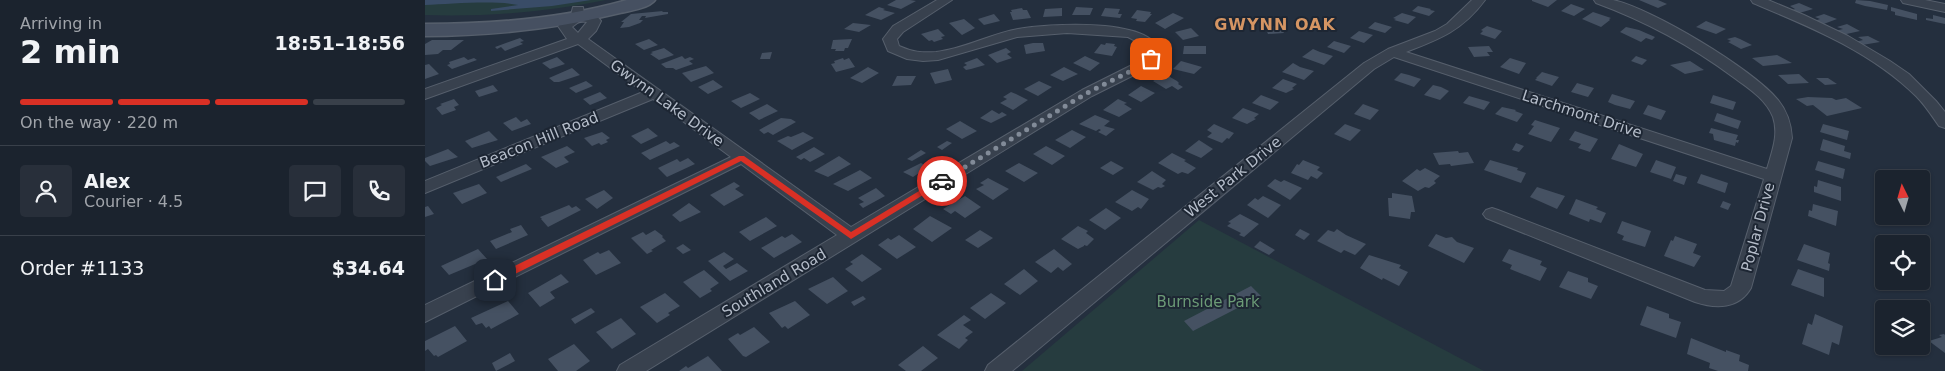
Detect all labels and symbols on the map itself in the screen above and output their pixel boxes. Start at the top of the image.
district label: GWYNN OAK [1214,15,1336,34]
pin [1130,38,1172,80]
street label: Gwynn Lake Drive [607,56,727,150]
street label: Larchmont Drive [1520,86,1644,142]
street label: Beacon Hill Road [477,108,601,172]
street label: West Park Drive [1181,133,1285,221]
courier [917,156,967,206]
north arrow [1875,170,1930,225]
street label: Poplar Drive [1737,180,1779,274]
street label: Southland Road [719,245,829,321]
pin [474,259,516,301]
park label: Burnside Park [1156,293,1260,311]

